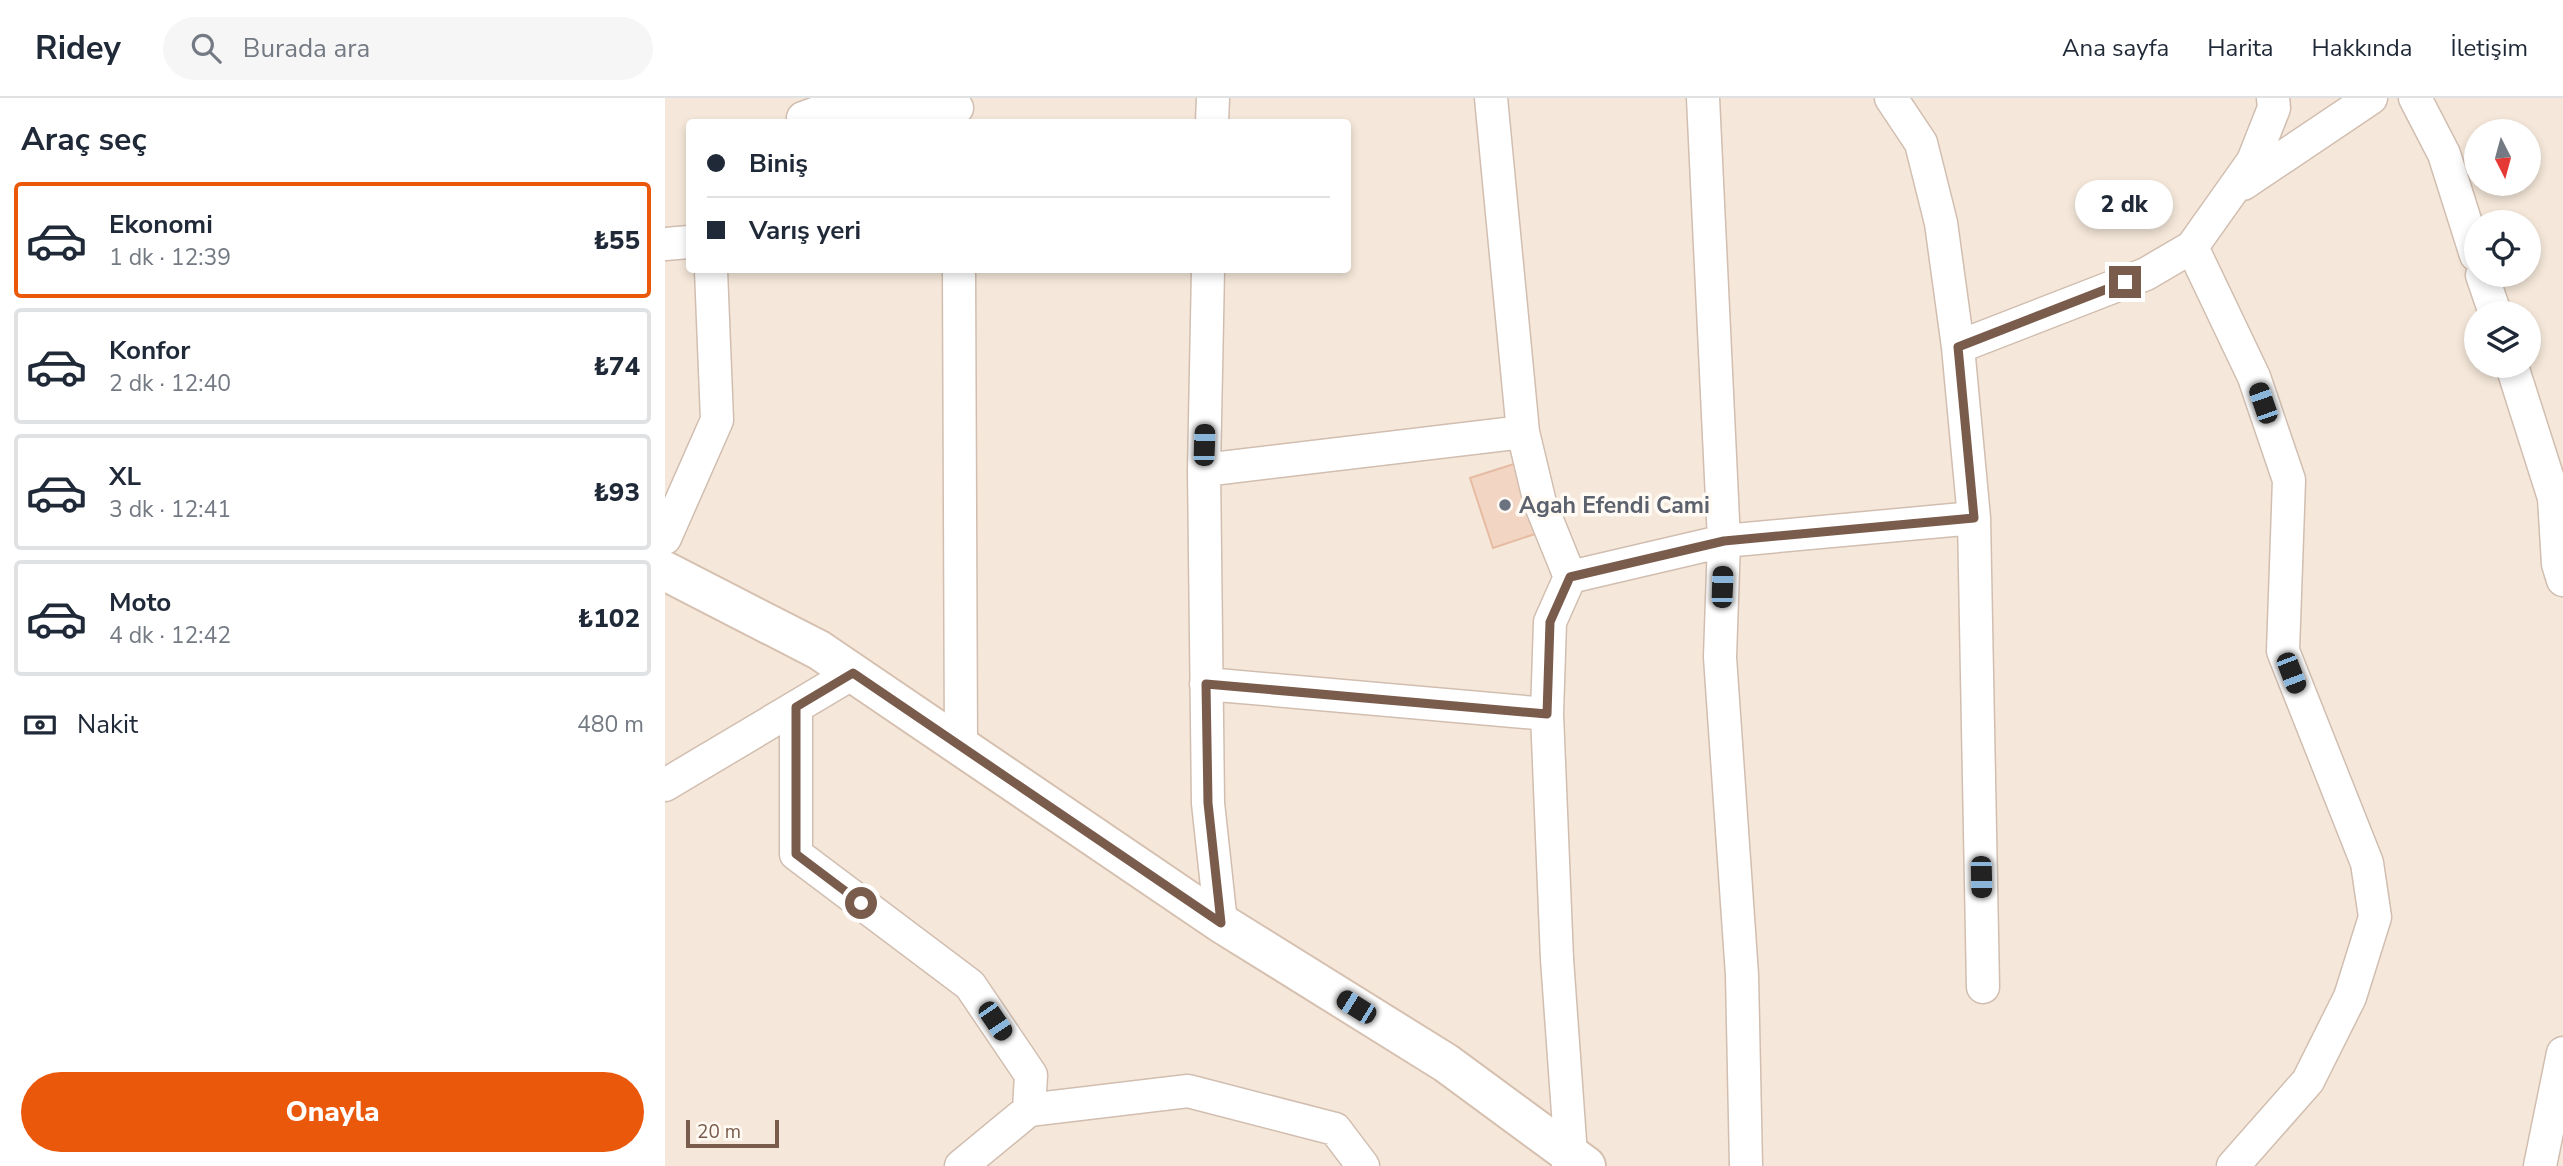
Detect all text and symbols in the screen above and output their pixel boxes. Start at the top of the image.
search box [163,17,653,80]
text: Ridey [35,26,121,71]
icon: search [187,29,225,67]
text: Burada ara [243,31,370,66]
text: Ana sayfa [2062,32,2169,64]
text: Harita [2207,32,2274,64]
text: Hakkında [2312,32,2412,64]
text: İletişim [2450,32,2528,64]
text: Araç seç [21,118,147,161]
north arrow [2464,119,2541,196]
map controls [2464,119,2541,378]
text: Biniş [749,146,808,181]
callout: 2 dk [2076,180,2174,230]
text: 2 dk [2100,189,2148,220]
text: Ekonomi [109,207,213,242]
icon: car [25,209,88,272]
button: locate [2464,210,2541,287]
text: Varış yeri [749,213,861,248]
text: ₺55 [593,223,640,258]
text: 1 dk · 12:39 [109,242,231,273]
route end [2109,266,2141,298]
button: layers [2464,301,2541,378]
text: Konfor [109,333,190,368]
icon: car [25,335,88,398]
text: ₺74 [593,349,640,384]
text: 2 dk · 12:40 [109,368,231,399]
car [2247,380,2280,426]
car [1193,424,1216,466]
text: XL [109,459,141,494]
icon: car [25,461,88,524]
text: ₺93 [593,475,640,510]
place label: Agah Efendi Cami [1519,490,1710,521]
text: 3 dk · 12:41 [109,494,231,525]
marker: Agah Efendi Cami [1497,497,1513,513]
car [1711,566,1734,608]
text: Moto [109,585,171,620]
icon: car [25,587,88,650]
text: ₺102 [578,601,640,636]
text: 4 dk · 12:42 [109,620,231,651]
car [2274,650,2309,696]
icon: cash [21,706,59,744]
text: Nakit [77,707,138,742]
text: 480 m [577,709,644,740]
car [1971,856,1992,898]
route start [845,887,877,919]
car [1333,987,1380,1027]
car [975,998,1016,1044]
button: Onayla [21,1072,644,1152]
scale bar [686,1117,779,1149]
text: 20 m [697,1119,741,1145]

